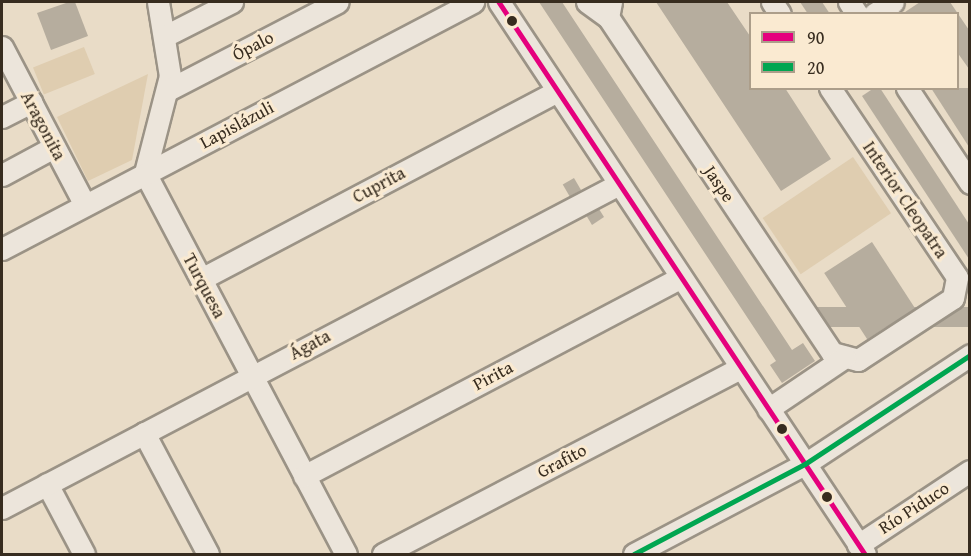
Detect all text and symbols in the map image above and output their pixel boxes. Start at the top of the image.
legend [749,12,959,90]
unlabelled marker [506,15,518,27]
text: 90 [807,24,824,51]
street label: Ópalo [229,27,277,65]
text: 20 [807,54,824,81]
street label: Aragonita [16,88,70,164]
street label: Lapislázuli [196,97,278,153]
street label: Interior Cleopatra [858,137,952,263]
street label: Cuprita [349,162,409,208]
street label: Jaspe [699,162,739,206]
street label: Turquesa [178,250,230,322]
street label: Ágata [286,325,334,365]
street label: Pirita [469,357,517,395]
unlabelled marker [776,423,788,435]
street label: Grafito [534,439,590,483]
street label: Río Piduco [875,477,953,539]
unlabelled marker [821,491,833,503]

